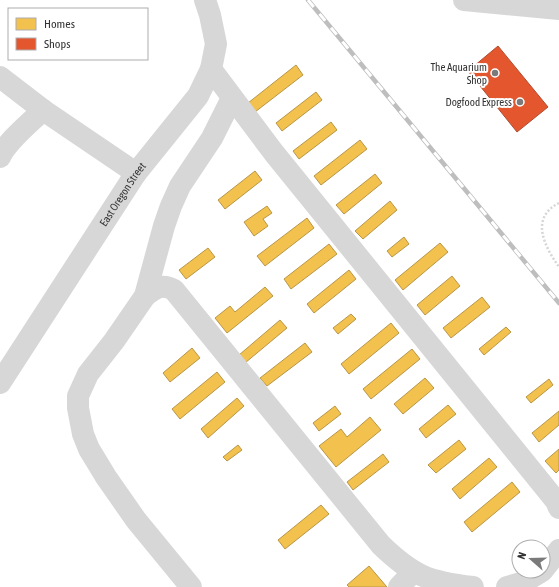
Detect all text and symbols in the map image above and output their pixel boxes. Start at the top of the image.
legend [8,8,148,60]
text: Homes [44,17,75,31]
text: Shops [44,37,70,51]
place label: The Aquarium Shop [431,61,487,86]
marker: The Aquarium Shop [490,68,500,78]
place label: Dogfood Express [445,96,512,108]
marker: Dogfood Express [515,97,525,107]
street label: East Oregon Street [97,160,148,228]
north arrow [511,539,551,579]
text: N [515,550,528,561]

